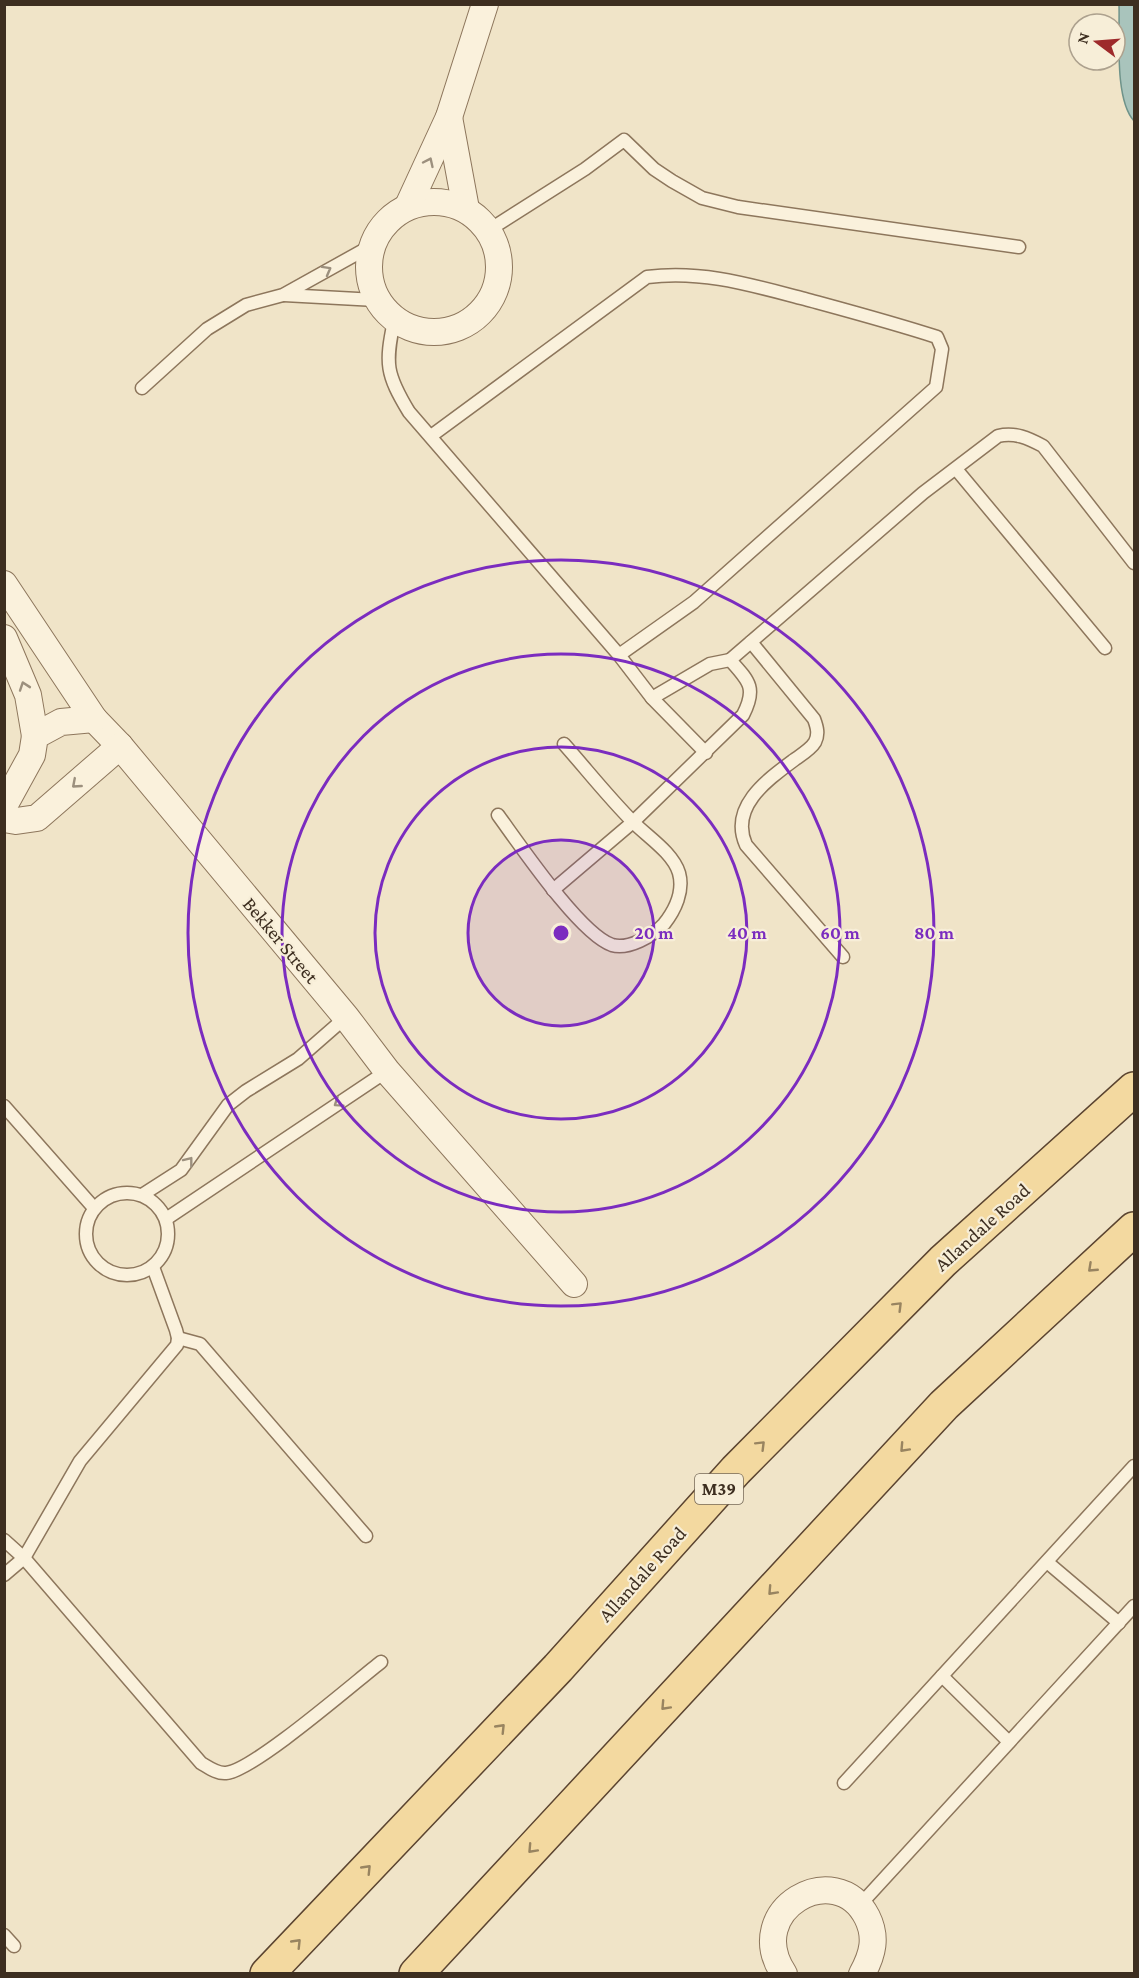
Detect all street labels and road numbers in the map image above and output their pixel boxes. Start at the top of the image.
street label: Bekker Street [239,893,323,988]
street label: Allandale Road [930,1178,1034,1275]
road number: M39 [695,1474,743,1504]
street label: Allandale Road [594,1522,691,1626]

